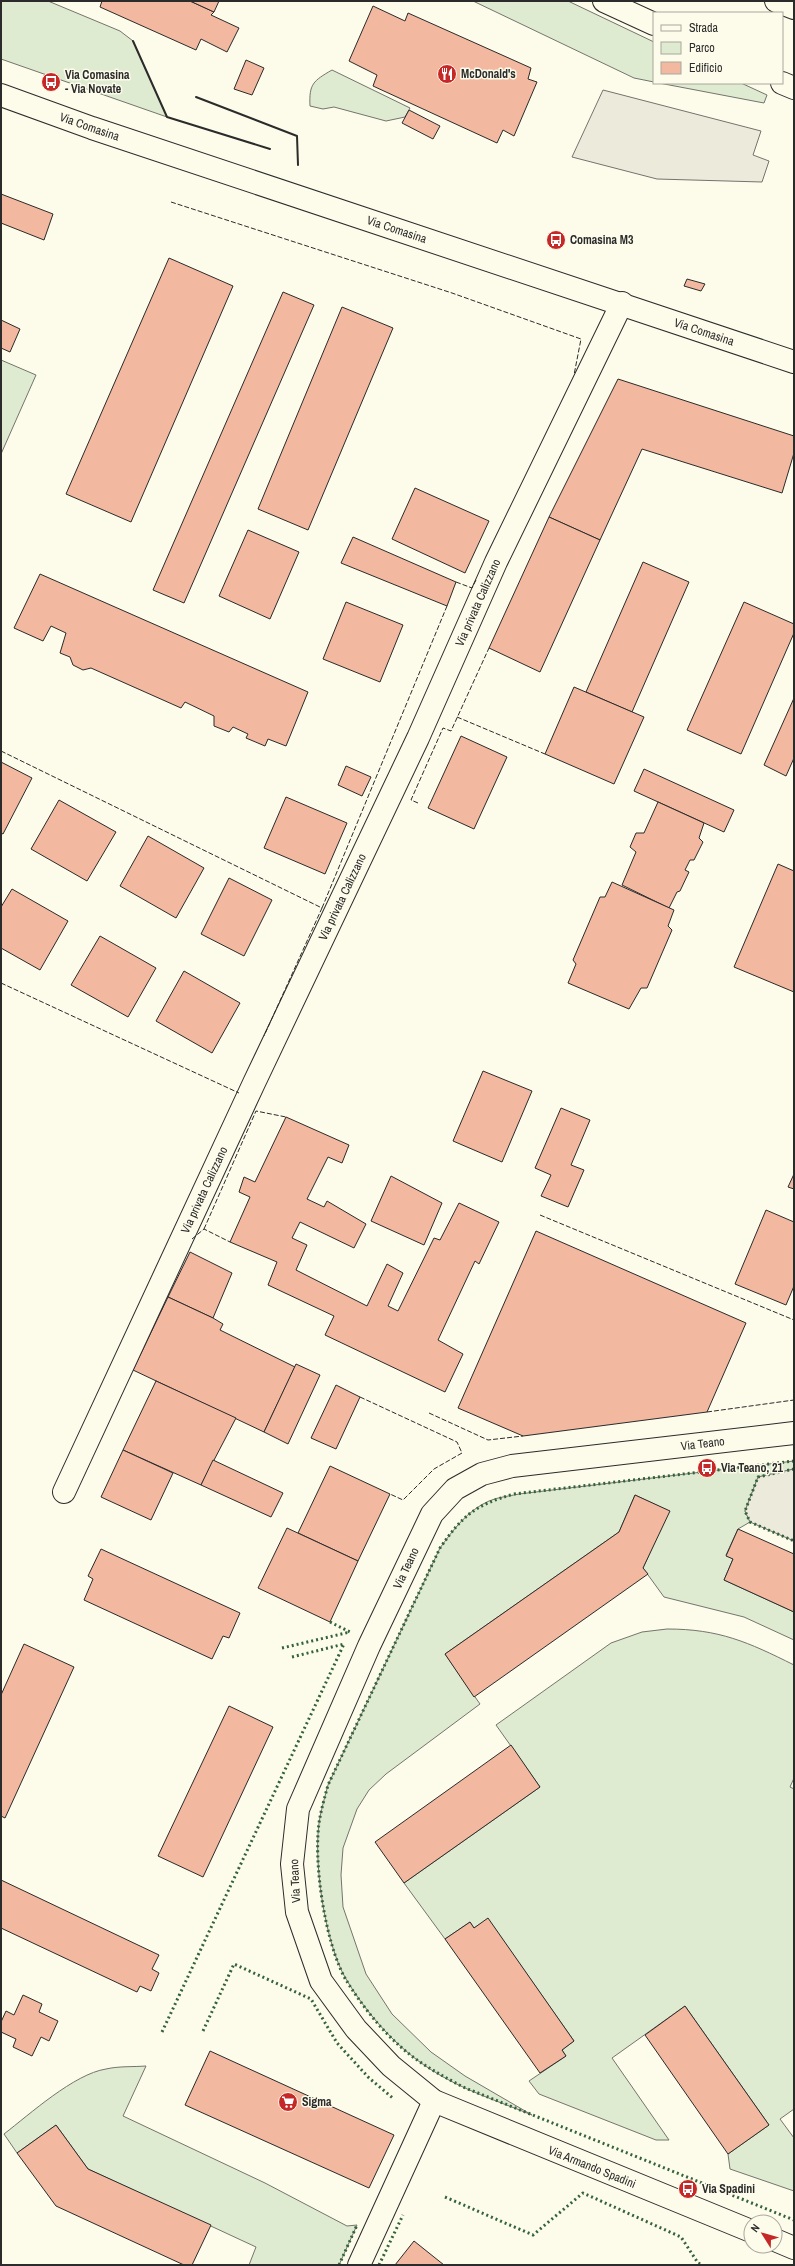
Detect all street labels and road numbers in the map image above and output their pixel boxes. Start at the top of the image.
street label: Via Comasina [57,109,122,145]
street label: Via Comasina [365,212,429,247]
street label: Via Comasina [672,315,737,350]
street label: Via privata Calizzano [452,556,504,649]
street label: Via privata Calizzano [315,851,370,943]
street label: Via privata Calizzano [177,1144,231,1236]
street label: Via Teano [680,1433,726,1454]
street label: Via Teano [389,1545,423,1592]
street label: Via Teano [286,1859,304,1903]
street label: Via Armando Spadini [546,2142,638,2192]

